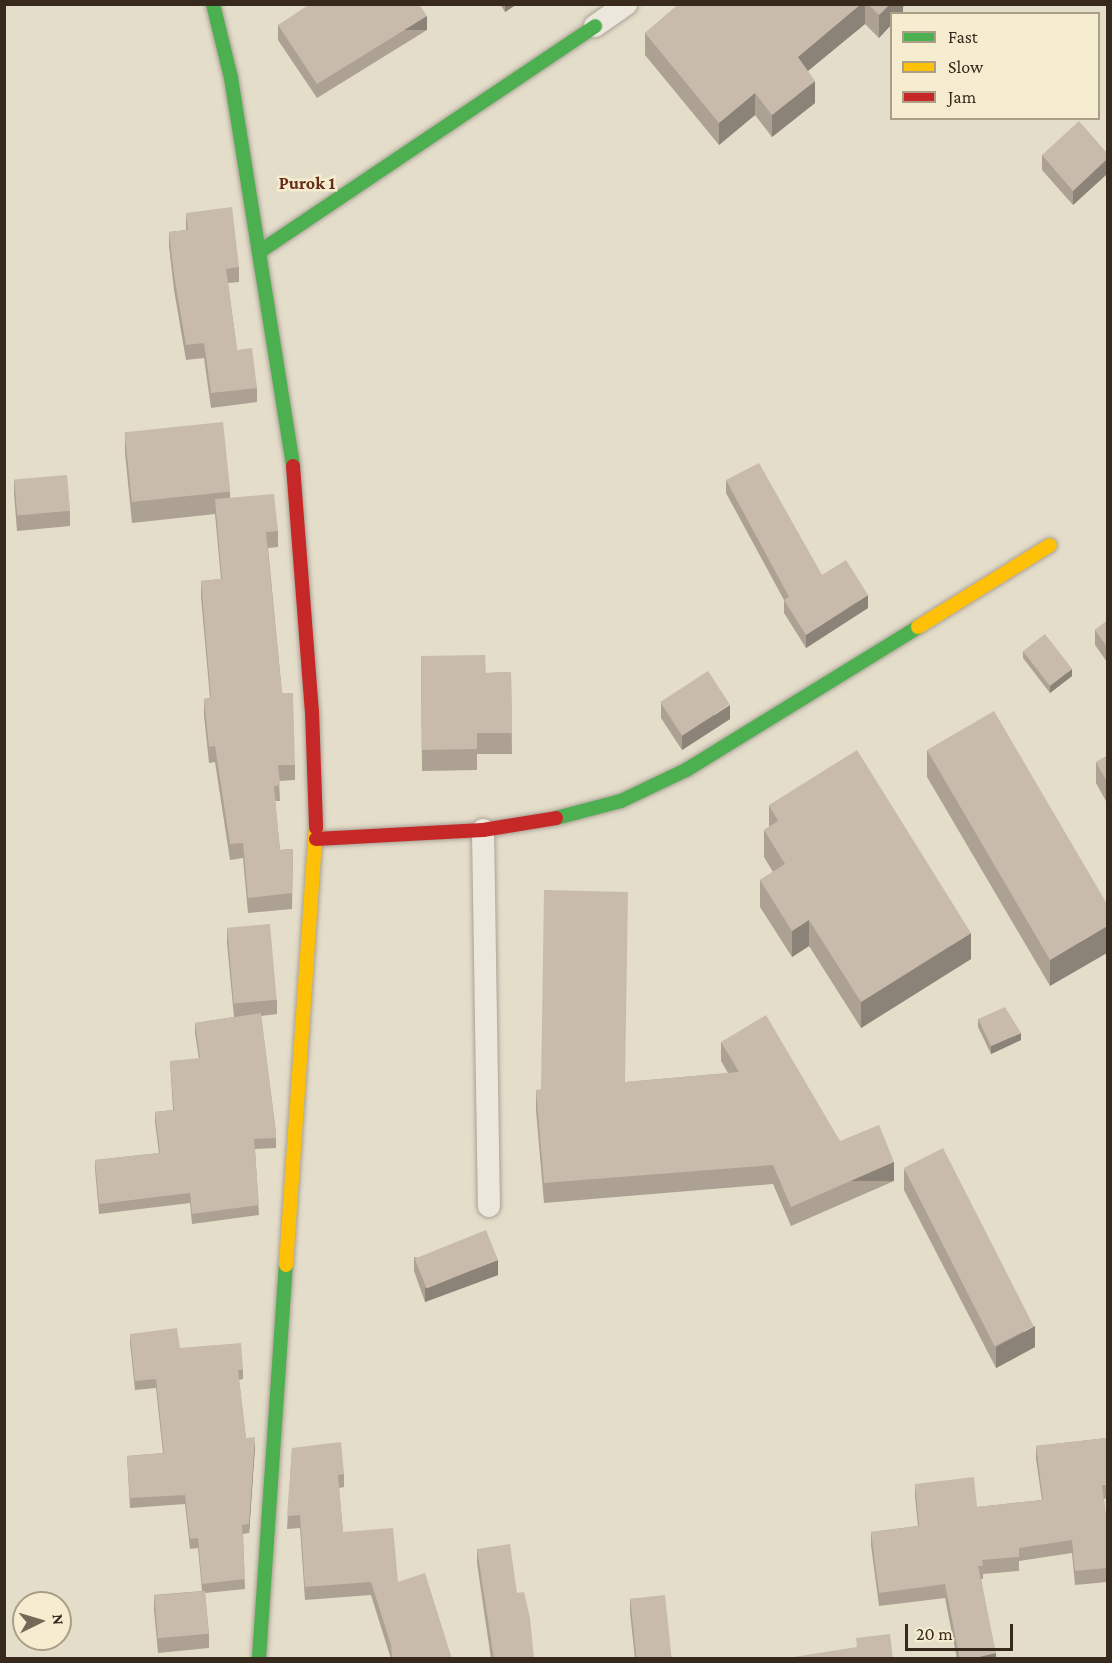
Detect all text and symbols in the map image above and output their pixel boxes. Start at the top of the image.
legend [890,12,1100,120]
text: Fast [948,27,978,47]
text: Slow [948,57,983,77]
text: Jam [948,87,976,107]
district label: Purok 1 [279,172,335,194]
north arrow [12,1591,72,1651]
scale bar [908,1612,1016,1650]
text: N [49,1613,67,1626]
text: 20 m [916,1624,953,1644]

